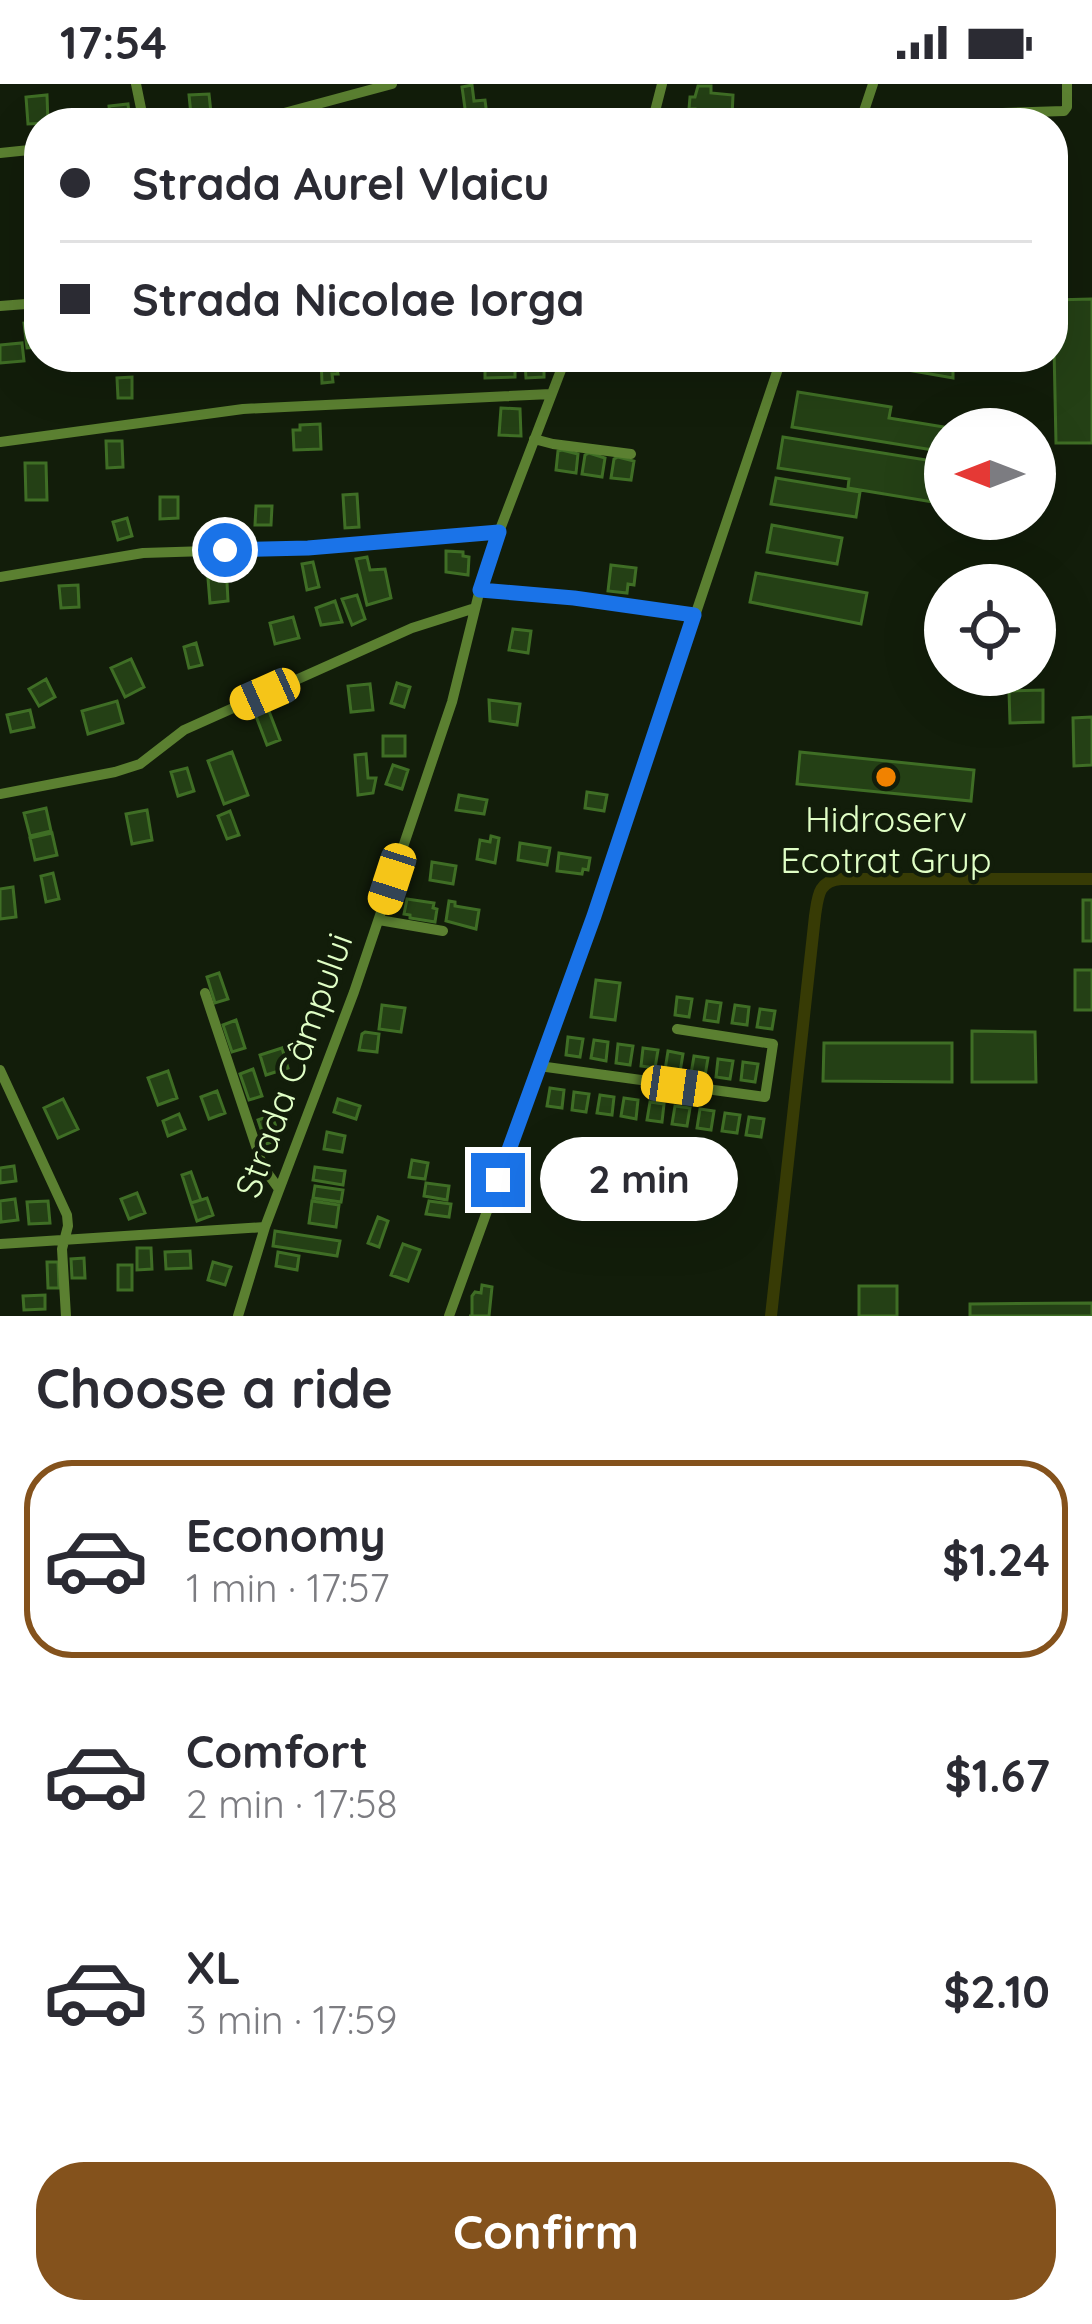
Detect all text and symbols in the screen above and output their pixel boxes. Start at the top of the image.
text: 17:54 [60,14,167,70]
text: Strada Aurel Vlaicu [132,155,550,211]
text: Strada Nicolae Iorga [132,271,584,327]
north arrow [924,408,1056,540]
map controls [924,408,1056,696]
route start [198,523,252,577]
button: locate [924,564,1056,696]
car [225,663,305,725]
marker: Hidroserv Ecotrat Grup [873,764,899,790]
place label: Hidroserv Ecotrat Grup [780,796,992,882]
car [364,839,420,919]
street label: Strada Câmpului [224,927,362,1203]
car [639,1063,715,1109]
callout: 2 min [540,1138,738,1222]
route end [471,1153,525,1207]
text: 2 min [588,1154,690,1203]
text: Choose a ride [36,1354,393,1422]
icon: car [42,1505,150,1613]
text: Economy [186,1507,386,1563]
text: $1.24 [942,1531,1050,1587]
text: 1 min · 17:57 [186,1563,389,1612]
icon: car [42,1721,150,1829]
text: Comfort [186,1723,368,1779]
text: $1.67 [945,1747,1050,1803]
text: 2 min · 17:58 [186,1779,398,1828]
icon: car [42,1937,150,2045]
text: XL [186,1939,241,1995]
text: $2.10 [943,1963,1050,2019]
text: 3 min · 17:59 [186,1995,397,2044]
button: Confirm [36,2162,1056,2300]

